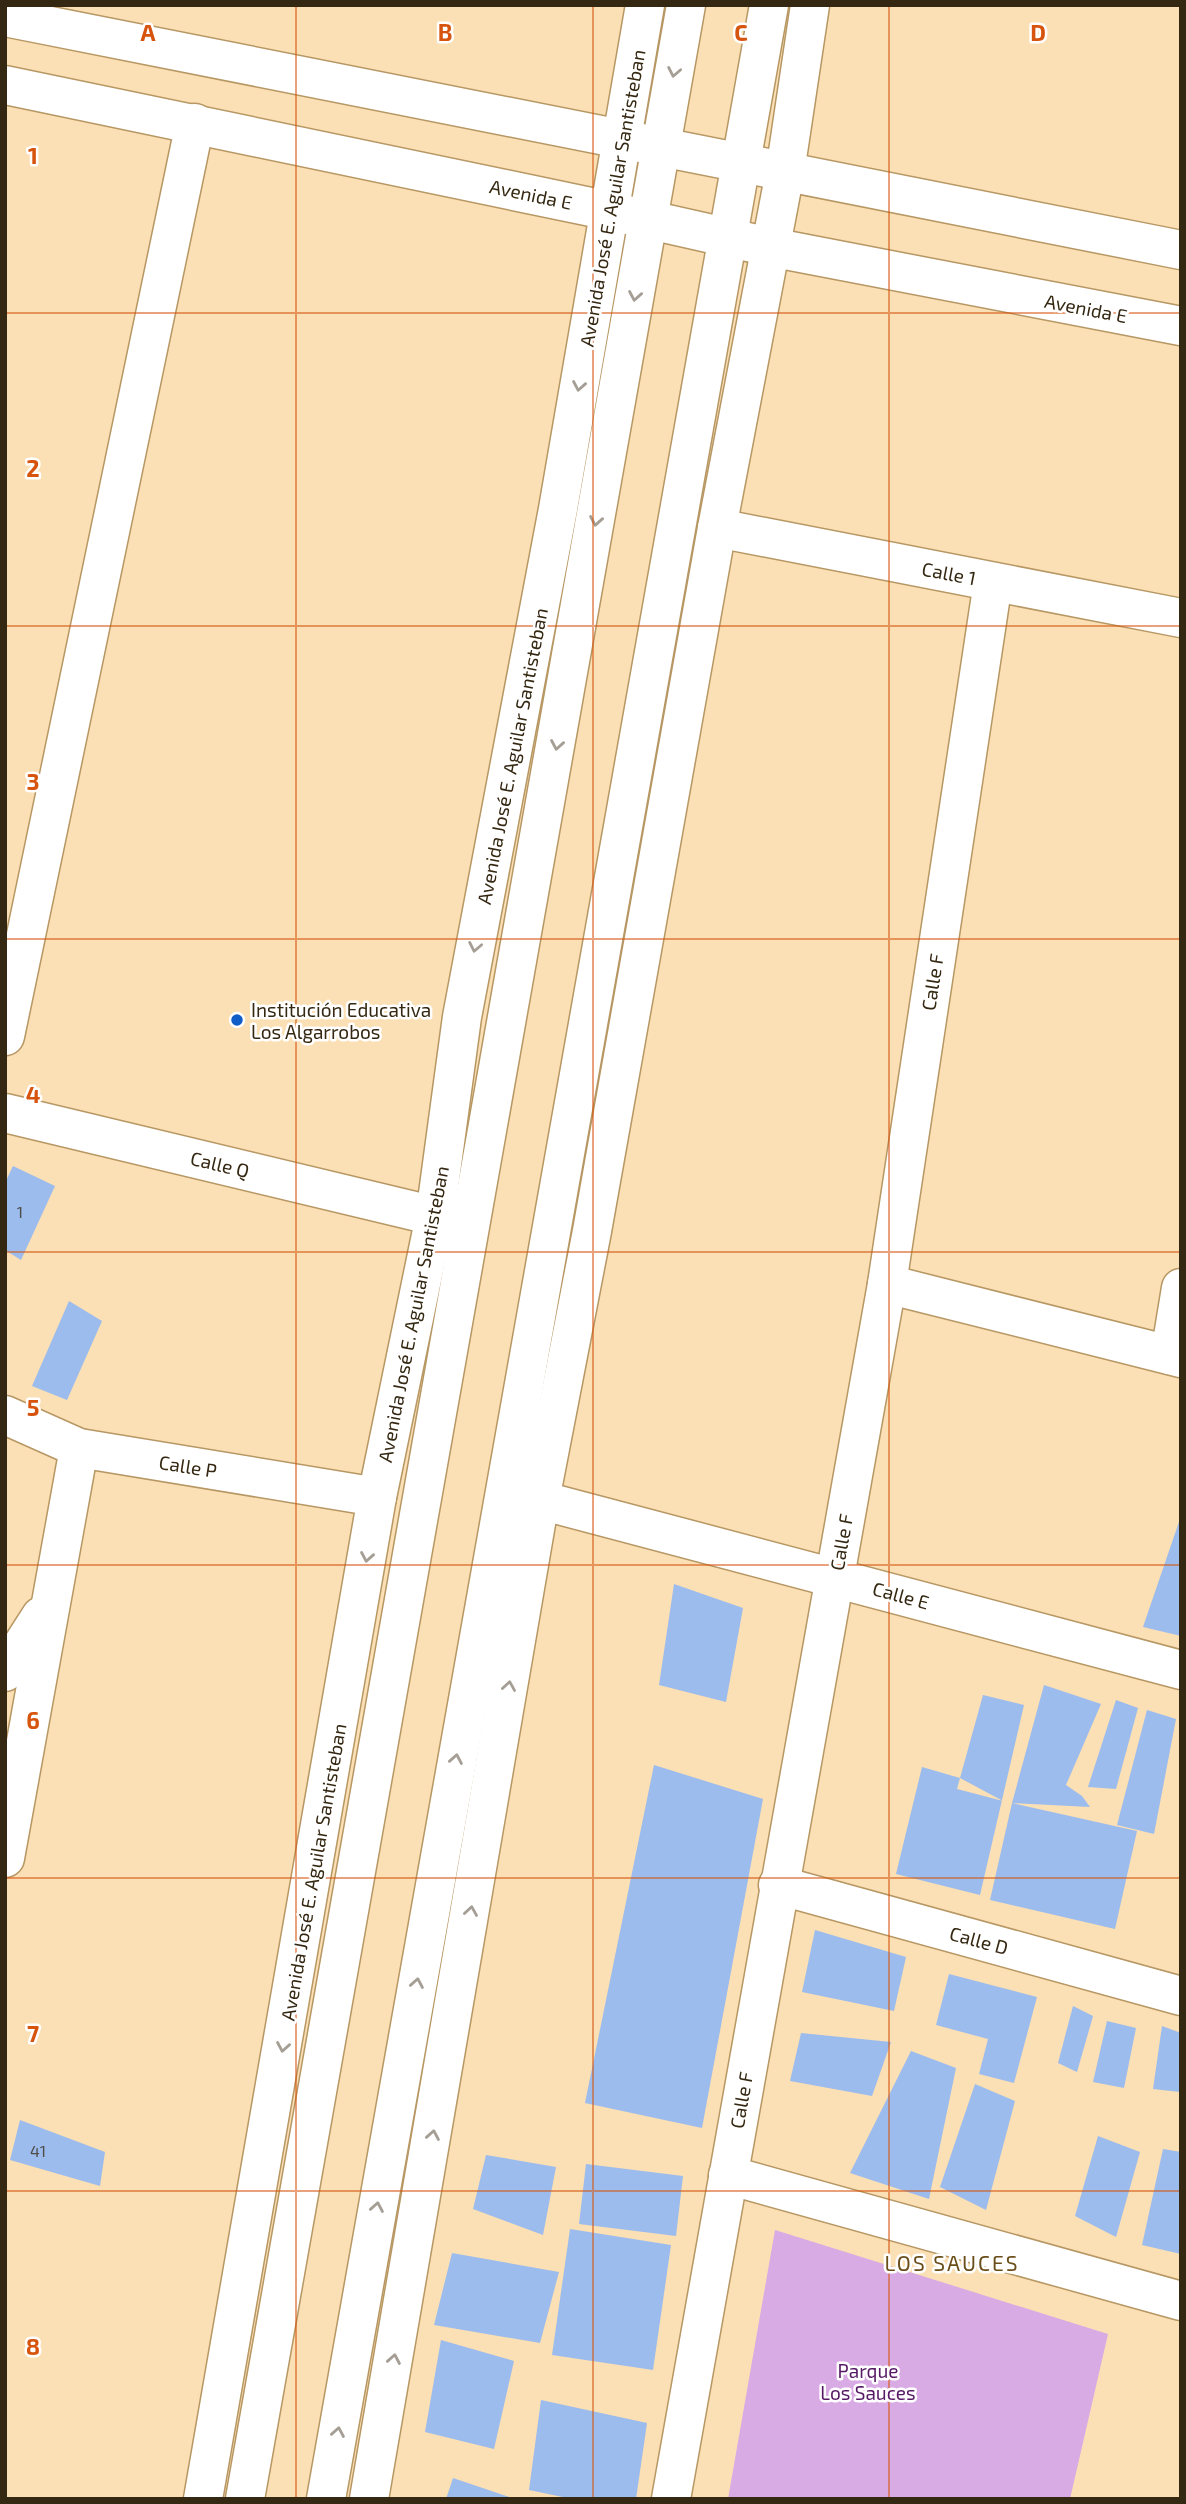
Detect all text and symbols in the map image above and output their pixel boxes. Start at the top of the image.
text: A [140,18,156,46]
text: B [438,18,452,46]
text: C [734,18,748,46]
text: D [1030,18,1046,46]
street label: Avenida José E. Aguilar Santisteban [574,47,650,349]
one-way arrow [667,66,682,78]
text: 1 [28,141,38,169]
street label: Avenida E [488,174,574,214]
street label: Avenida E [1043,289,1129,327]
one-way arrow [628,290,643,302]
one-way arrow [572,381,587,392]
text: 2 [26,454,40,482]
one-way arrow [590,515,605,527]
street label: Calle 1 [920,557,978,589]
street label: Avenida José E. Aguilar Santisteban [472,606,552,906]
one-way arrow [550,739,565,751]
text: 3 [26,767,40,795]
one-way arrow [469,941,484,953]
street label: Calle F [916,952,948,1012]
place label: Institución Educativa Los Algarrobos [251,998,431,1043]
marker: Institución Educativa Los Algarrobos [229,1012,245,1028]
text: 4 [26,1080,40,1108]
street label: Calle Q [188,1146,252,1182]
street label: Avenida José E. Aguilar Santisteban [373,1164,453,1464]
house number: 1 [17,1202,23,1221]
text: 5 [27,1393,39,1421]
street label: Calle P [157,1450,219,1482]
street label: Calle F [825,1512,857,1572]
one-way arrow [360,1551,375,1563]
street label: Calle E [870,1576,932,1614]
one-way arrow [501,1680,516,1692]
text: 6 [26,1706,40,1734]
street label: Avenida José E. Aguilar Santisteban [275,1721,351,2023]
one-way arrow [448,1753,463,1765]
one-way arrow [463,1905,478,1917]
street label: Calle D [947,1921,1011,1959]
one-way arrow [409,1977,424,1989]
text: 7 [27,2019,39,2047]
one-way arrow [276,2041,291,2053]
street label: Calle F [725,2070,757,2130]
one-way arrow [425,2129,440,2141]
house number: 41 [30,2141,46,2160]
one-way arrow [369,2202,384,2214]
district label: LOS SAUCES [884,2250,1020,2275]
text: 8 [26,2332,40,2360]
one-way arrow [386,2353,401,2365]
park label: Parque Los Sauces [820,2359,916,2404]
one-way arrow [330,2426,345,2437]

